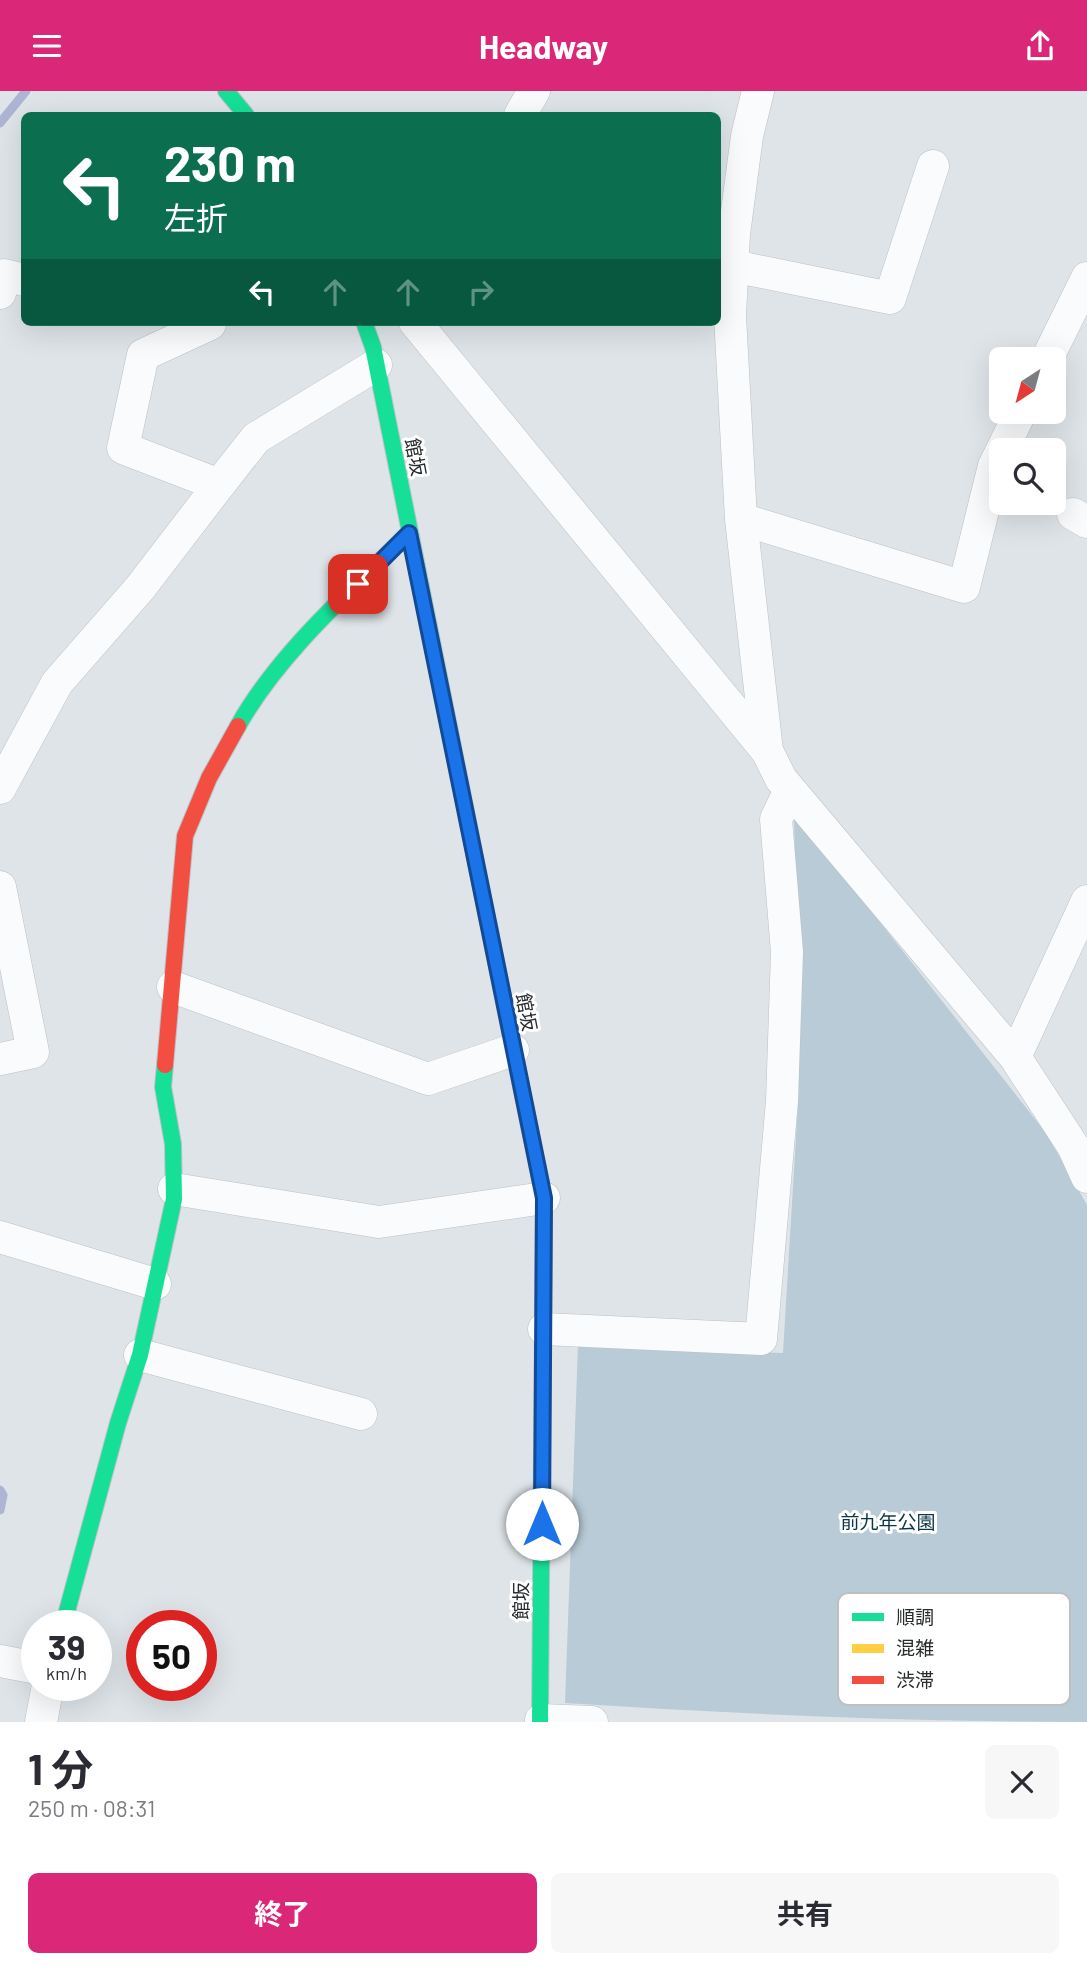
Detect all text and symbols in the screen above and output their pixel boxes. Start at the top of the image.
icon: menu [28,27,66,65]
text: Headway [479,27,608,65]
icon: share [1021,27,1059,65]
text: 230 m [164,133,296,192]
icon: left [49,140,140,231]
text: 左折 [164,198,228,236]
icon: left [243,273,281,311]
icon: ahead [316,273,354,311]
icon: ahead [389,273,427,311]
icon: right [462,273,500,311]
north arrow [989,347,1066,423]
map controls [989,347,1066,515]
street label: 館坂 [401,436,431,478]
button: search [989,438,1066,515]
pin [328,554,388,614]
icon: arrive [339,565,377,603]
street label: 館坂 [512,991,542,1033]
position arrow [505,1487,579,1561]
park label: 前九年公園 [840,1510,936,1533]
street label: 館坂 [509,1582,532,1620]
legend [838,1593,1070,1705]
text: 順調 [896,1605,934,1628]
speed limit sign: 50 [126,1610,217,1701]
text: 39 [48,1625,85,1667]
text: 混雑 [896,1636,934,1659]
text: km/h [46,1662,87,1684]
text: 渋滞 [896,1668,934,1691]
text: 1 分 [28,1743,93,1793]
button: close [985,1745,1059,1819]
text: 250 m · 08:31 [28,1794,155,1822]
button: 終了 [28,1873,537,1953]
button: 共有 [551,1873,1059,1953]

